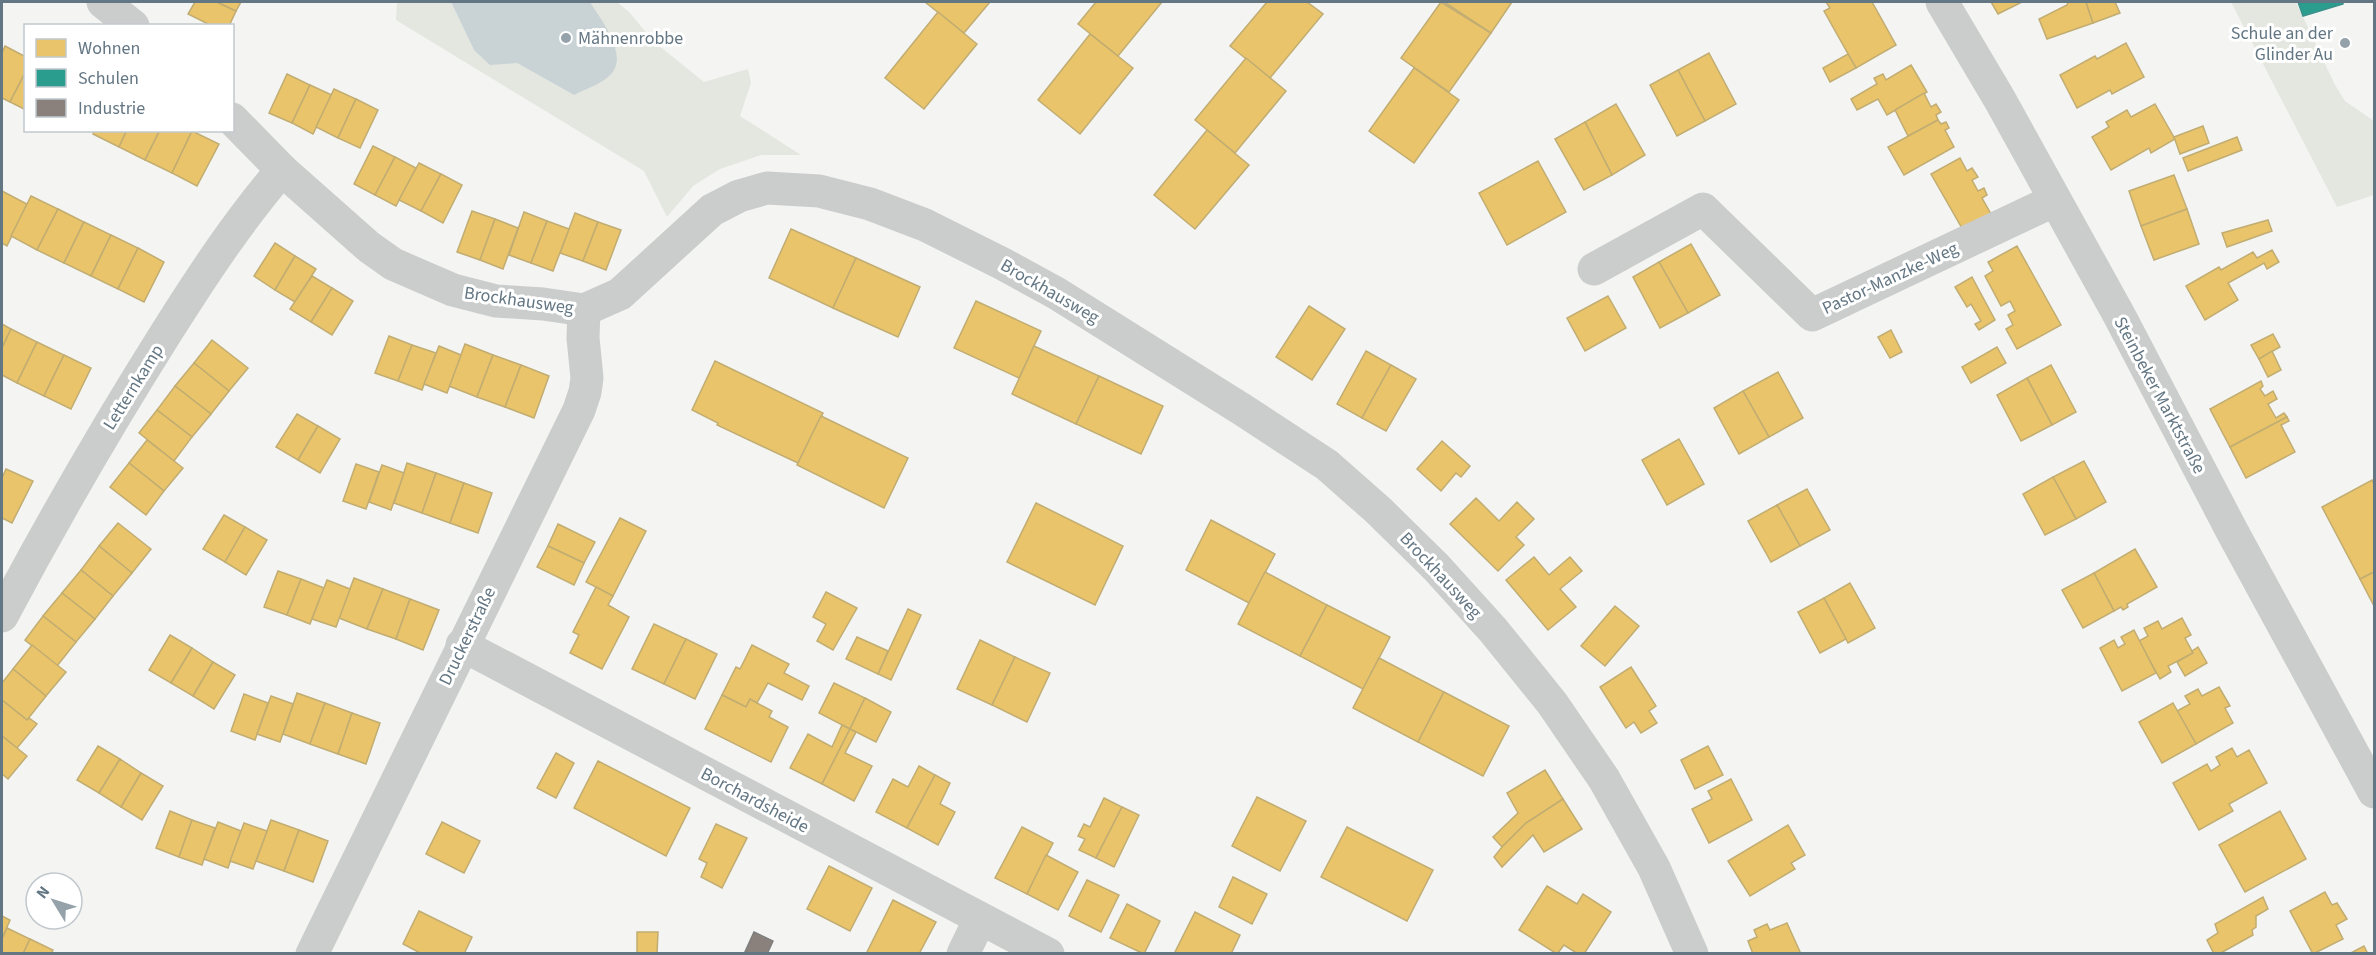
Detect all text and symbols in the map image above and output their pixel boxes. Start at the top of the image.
place label: Schule an der Glinder Au [2231,21,2334,67]
legend [24,24,234,132]
place label: Mähnenrobbe [578,26,683,51]
marker: Mähnenrobbe [559,31,573,45]
text: Wohnen [78,36,140,61]
marker: Schule an der Glinder Au [2338,36,2352,50]
text: Schulen [78,66,139,91]
text: Industrie [78,96,145,121]
street label: Pastor-Manzke-Weg [1818,236,1962,321]
street label: Brockhausweg [996,253,1104,330]
street label: Brockhausweg [463,280,575,321]
street label: Steinbeker Marktstraße [2107,312,2212,478]
street label: Letternkamp [97,340,170,435]
street label: Brockhausweg [1394,526,1487,624]
street label: Druckerstraße [433,583,502,690]
street label: Borchardsheide [696,761,813,839]
north arrow [24,871,84,931]
text: N [31,881,55,903]

